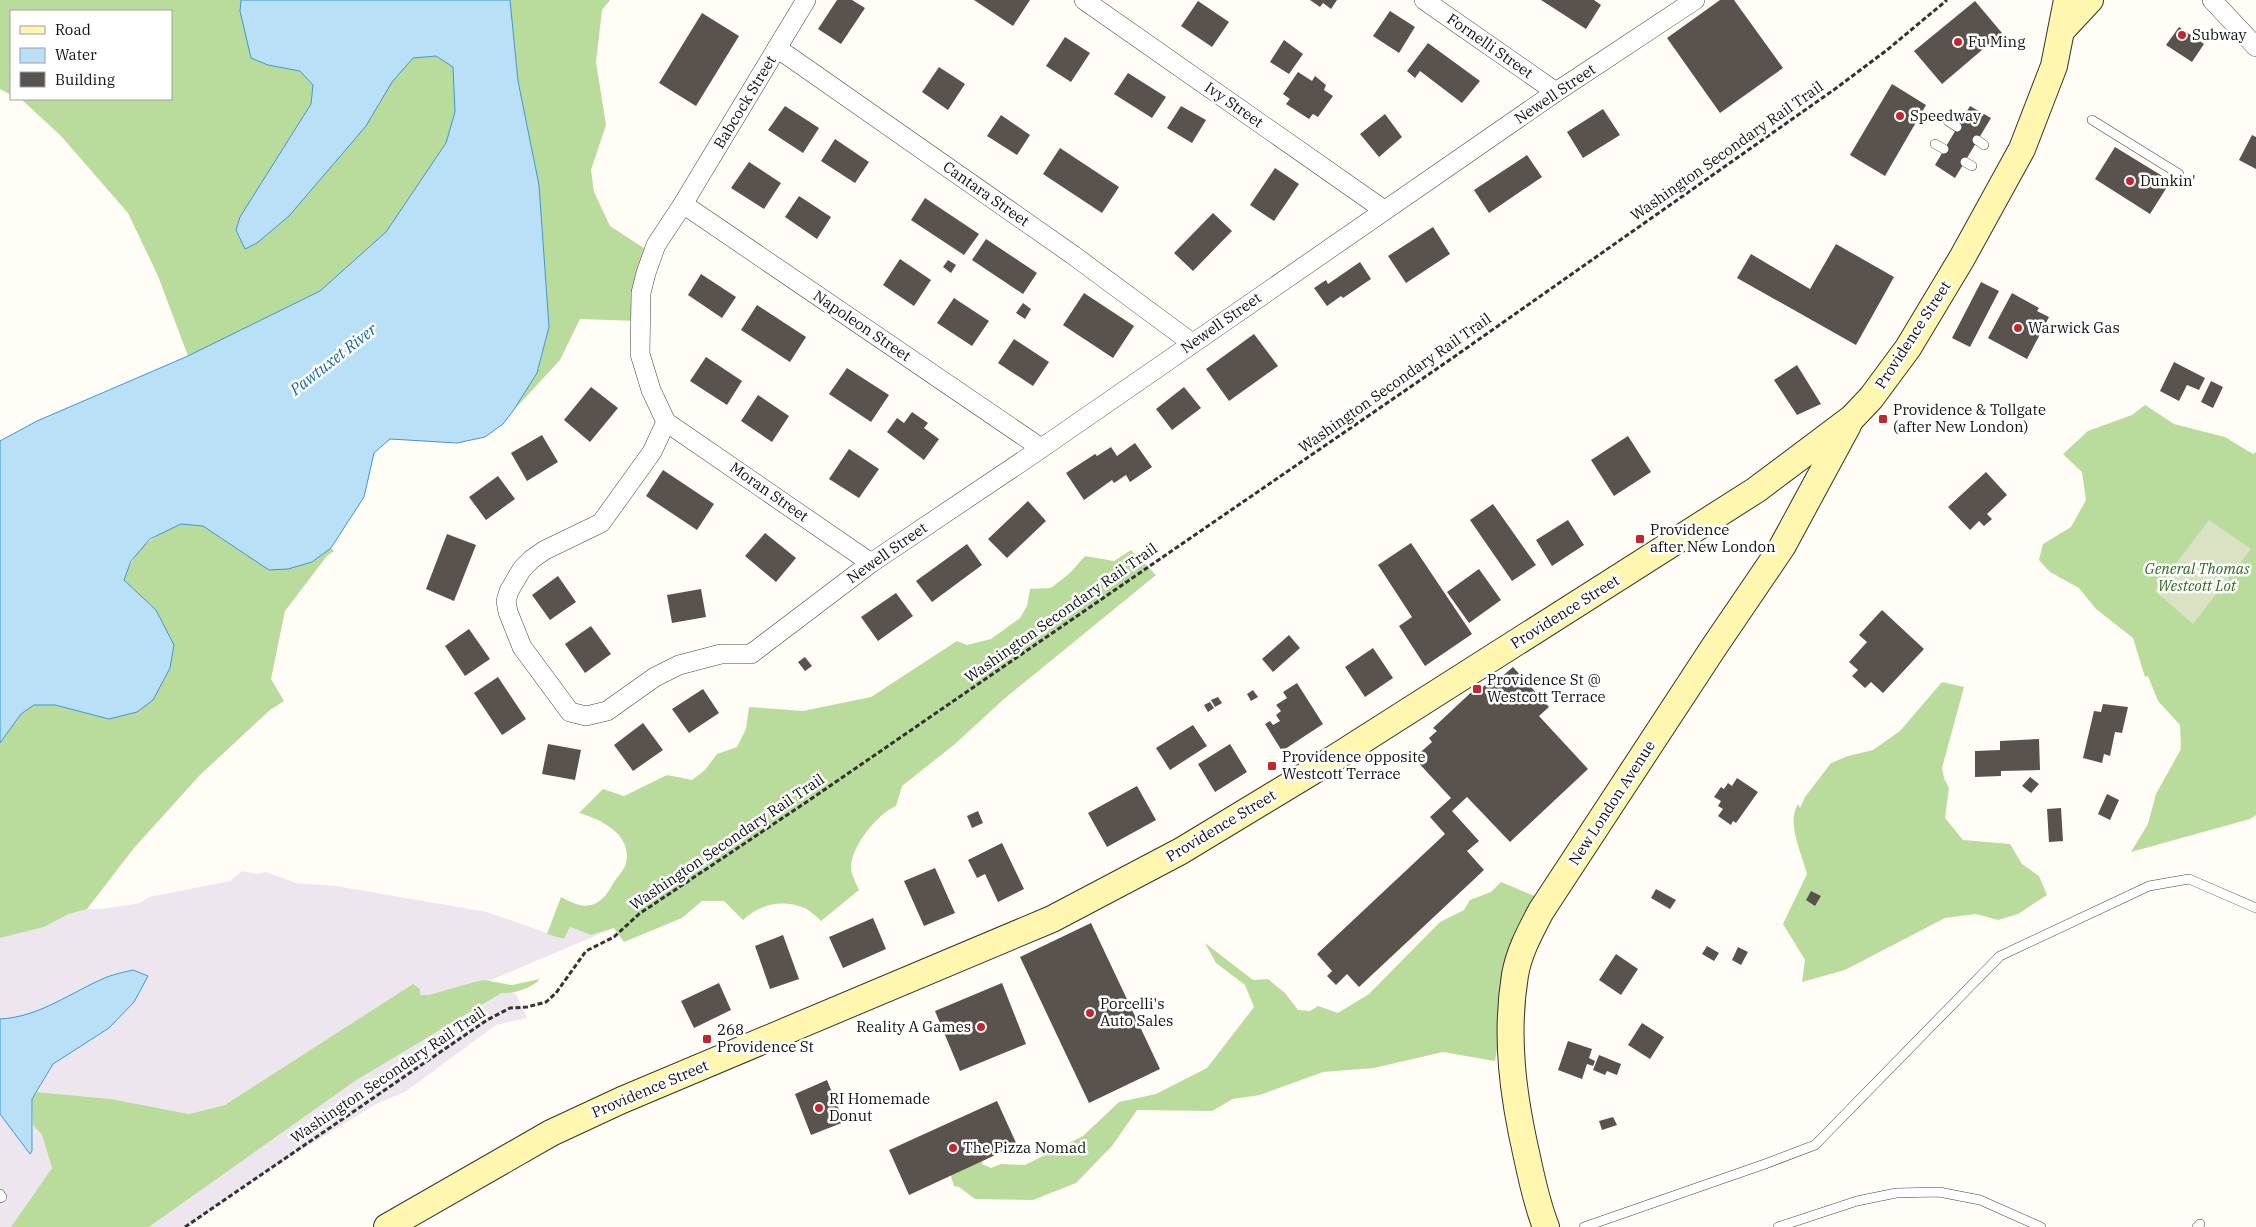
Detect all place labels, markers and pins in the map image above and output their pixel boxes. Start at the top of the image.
place label: Subway [2192,25,2247,44]
marker: Subway [2176,29,2188,41]
place label: Fu Ming [1968,32,2025,51]
marker: Fu Ming [1952,36,1964,48]
place label: Speedway [1910,106,1981,125]
marker: Speedway [1894,110,1906,122]
place label: Dunkin' [2140,171,2196,190]
marker: Dunkin' [2124,175,2136,187]
place label: Warwick Gas [2028,318,2120,337]
marker: Warwick Gas [2012,322,2024,334]
place label: Providence & Tollgate (after New London) [1893,400,2046,436]
marker: Providence & Tollgate (after New London) [1877,413,1889,425]
place label: Providence after New London [1650,520,1776,556]
marker: Providence after New London [1634,533,1646,545]
place label: Providence St @ Westcott Terrace [1487,670,1606,706]
marker: Providence St @ Westcott Terrace [1471,683,1483,695]
place label: Providence opposite Westcott Terrace [1282,747,1426,783]
marker: Providence opposite Westcott Terrace [1266,760,1278,772]
place label: Porcelli's Auto Sales [1100,994,1173,1030]
marker: Porcelli's Auto Sales [1084,1007,1096,1019]
place label: Reality A Games [856,1017,971,1036]
place label: 268 Providence St [717,1020,814,1056]
marker: Reality A Games [975,1021,987,1033]
marker: 268 Providence St [701,1033,713,1045]
place label: RI Homemade Donut [829,1089,930,1125]
marker: RI Homemade Donut [813,1102,825,1114]
place label: The Pizza Nomad [963,1138,1086,1157]
marker: The Pizza Nomad [947,1142,959,1154]

